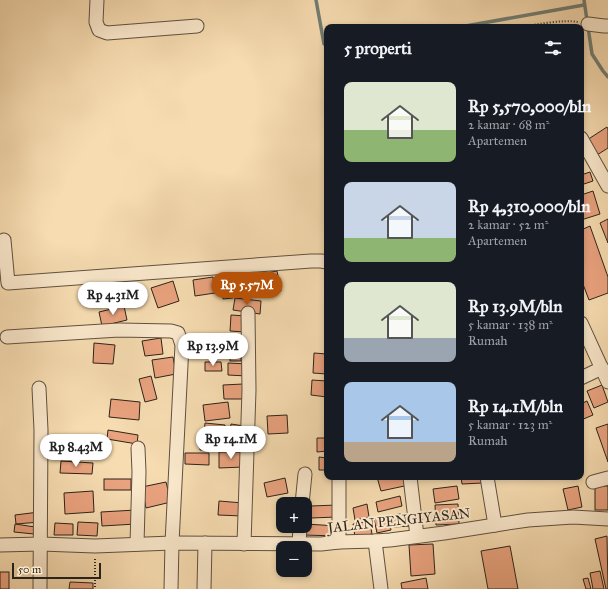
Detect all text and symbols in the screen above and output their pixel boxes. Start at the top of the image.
icon: filters [542,37,564,59]
text: 5 properti [344,38,412,59]
text: Rp 5,570,000/bln [468,96,591,117]
icon: home [376,98,424,146]
text: 2 kamar · 68 m² [468,117,550,133]
text: Apartemen [468,133,527,149]
text: Rp 4,310,000/bln [468,196,590,217]
icon: home [376,198,424,246]
text: 2 kamar · 52 m² [468,217,548,233]
text: Apartemen [468,233,527,249]
pin: Rp 5.57M [206,272,288,306]
text: Rp 5.57M [220,277,274,293]
pin: Rp 4.31M [72,282,154,316]
text: Rp 4.31M [87,287,139,303]
text: Rp 13.9M/bln [468,296,562,317]
icon: home [376,298,424,346]
text: 5 kamar · 138 m² [468,317,553,333]
pin: Rp 13.9M [172,333,254,367]
text: Rumah [468,333,508,349]
text: Rp 13.9M [187,338,239,354]
text: Rp 14.1M/bln [468,396,563,417]
icon: home [376,398,424,446]
text: 5 kamar · 123 m² [468,417,552,433]
pin: Rp 14.1M [190,426,272,460]
text: Rp 14.1M [205,431,257,447]
text: Rumah [468,433,508,449]
pin: Rp 8.43M [35,434,117,468]
text: Rp 8.43M [49,439,103,455]
map controls [276,497,312,577]
button: + [276,497,312,533]
street label: JALAN PENGIYASAN [325,505,471,538]
button: − [276,541,312,577]
scale bar [12,561,101,580]
text: 50 m [18,563,41,576]

